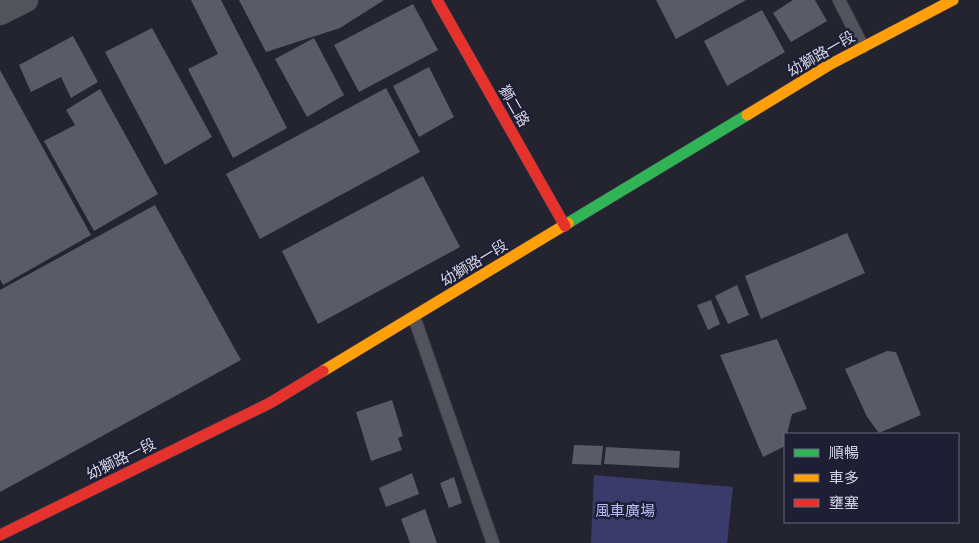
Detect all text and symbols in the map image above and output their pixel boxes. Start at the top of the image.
street label: 幼獅路一段 [784,27,858,81]
street label: 獅二路 [495,82,533,130]
street label: 幼獅路一段 [437,236,511,290]
legend [784,433,959,523]
street label: 幼獅路一段 [83,434,159,484]
text: 順暢 [829,444,859,462]
text: 車多 [829,469,859,487]
text: 壅塞 [829,494,859,512]
park label: 風車廣場 [595,502,655,520]

